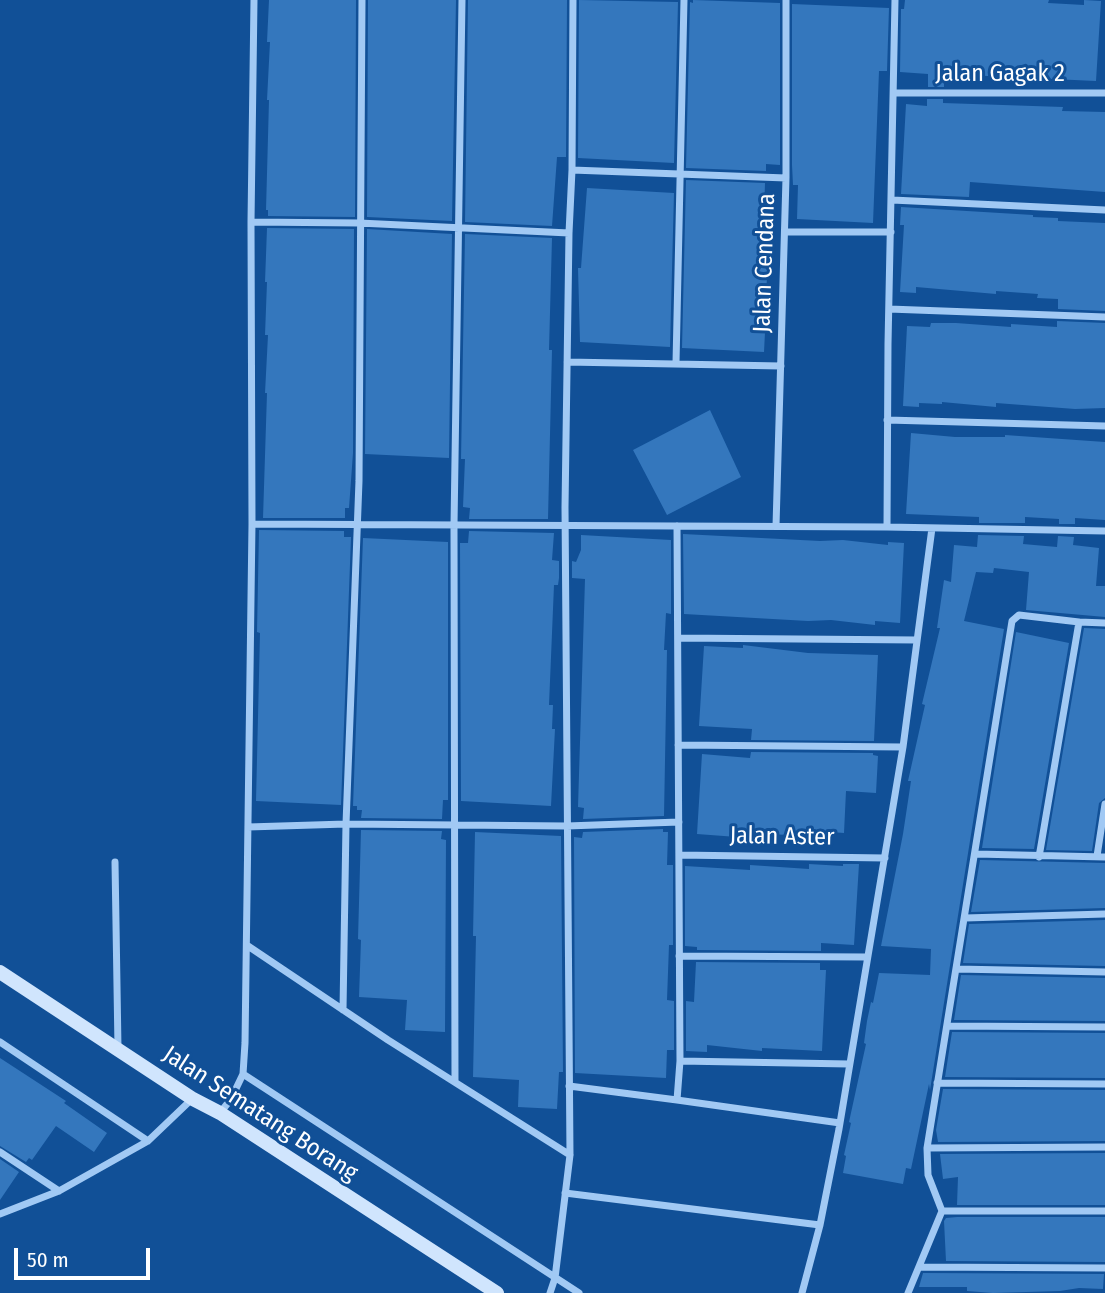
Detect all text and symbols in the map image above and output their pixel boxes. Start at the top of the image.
street label: Jalan Gagak 2 [935,60,1065,88]
street label: Jalan Cendana [748,193,782,333]
street label: Jalan Aster [729,822,835,852]
street label: Jalan Sematang Borang [157,1040,363,1188]
scale bar [18,1234,154,1278]
text: 50 m [27,1247,69,1273]

